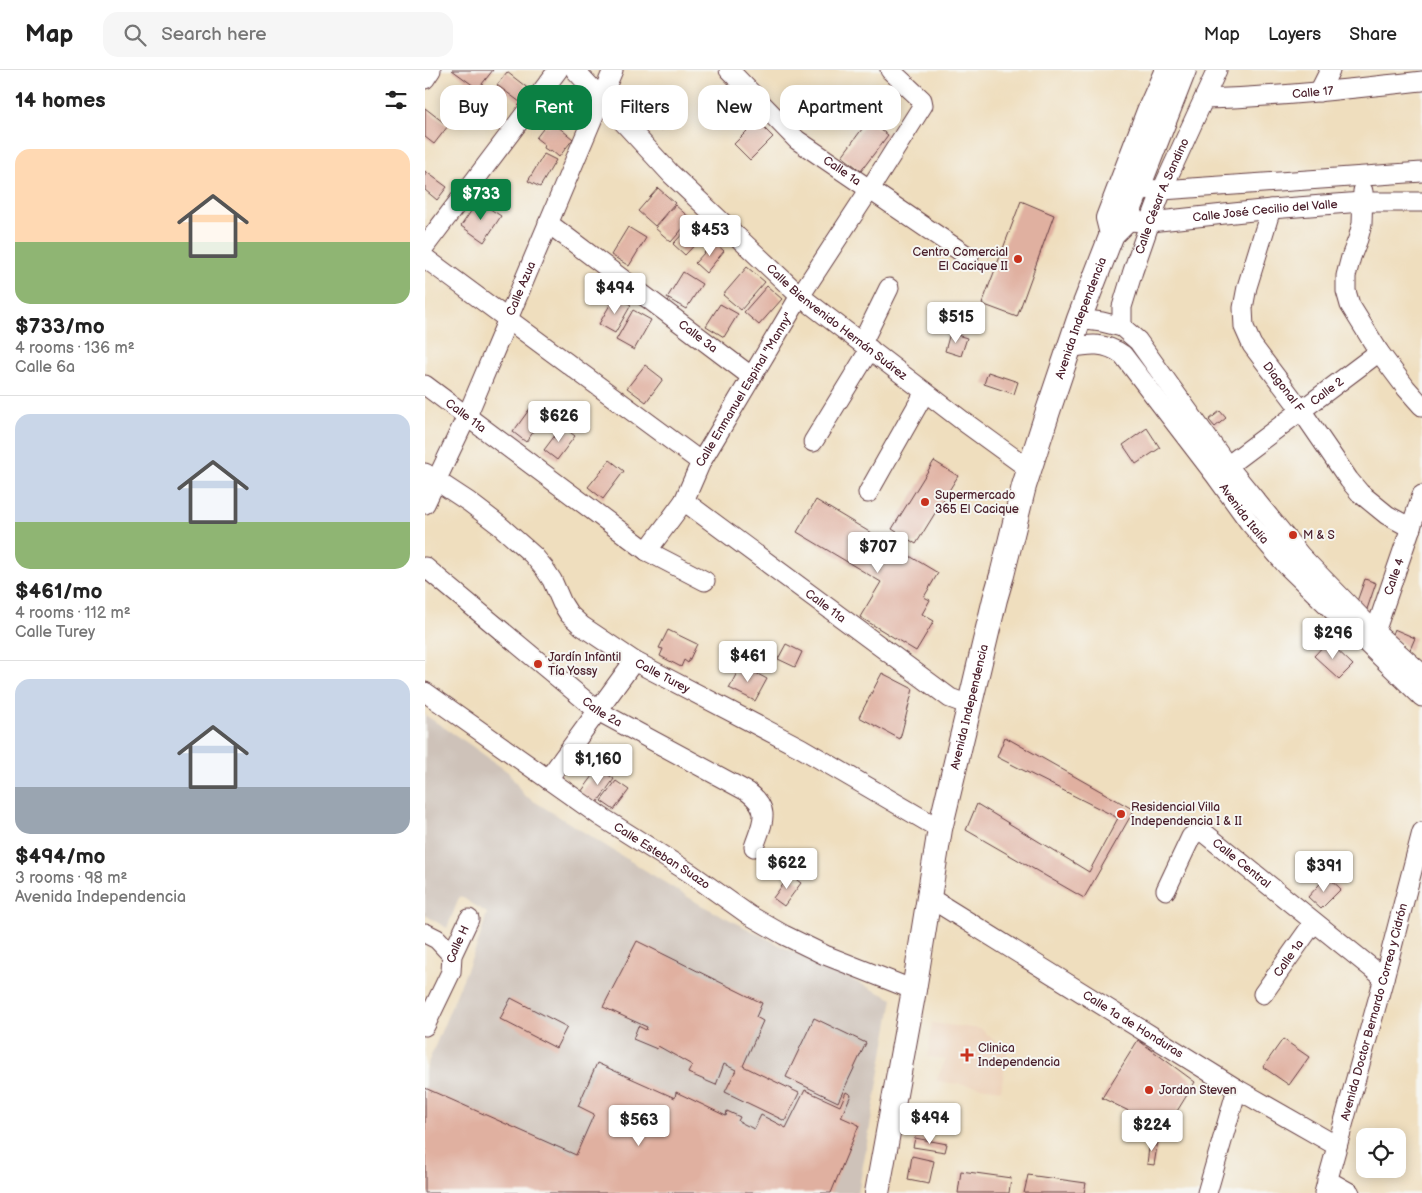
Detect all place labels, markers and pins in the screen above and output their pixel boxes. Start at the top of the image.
pin: $733 [451,178,511,221]
pin: $453 [680,214,740,257]
place label: Centro Comercial El Cacique II [913,245,1008,274]
marker: Centro Comercial El Cacique II [1012,253,1024,265]
pin: $494 [585,272,645,315]
pin: $515 [926,302,986,344]
pin: $626 [529,400,589,443]
place label: Supermercado 365 El Cacique [935,488,1019,517]
marker: Supermercado 365 El Cacique [919,496,931,508]
place label: M & S [1303,528,1335,543]
marker: M & S [1287,529,1299,541]
pin: $707 [848,532,908,574]
pin: $296 [1303,618,1363,660]
pin: $461 [718,640,778,683]
place label: Jardín Infantil Tía Yossy [548,650,621,679]
marker: Jardín Infantil Tía Yossy [532,658,544,670]
pin: $1,160 [557,744,639,786]
place label: Residencial Villa Independencia I & II [1131,800,1242,829]
marker: Residencial Villa Independencia I & II [1115,808,1127,820]
pin: $622 [757,848,817,890]
pin: $391 [1294,850,1354,893]
place label: Clinica Independencia [978,1041,1060,1070]
marker: Clinica Independencia [960,1048,974,1062]
place label: Jordan Steven [1159,1083,1237,1098]
marker: Jordan Steven [1143,1084,1155,1096]
pin: $494 [900,1102,960,1145]
pin: $563 [609,1104,669,1147]
pin: $224 [1122,1110,1182,1152]

